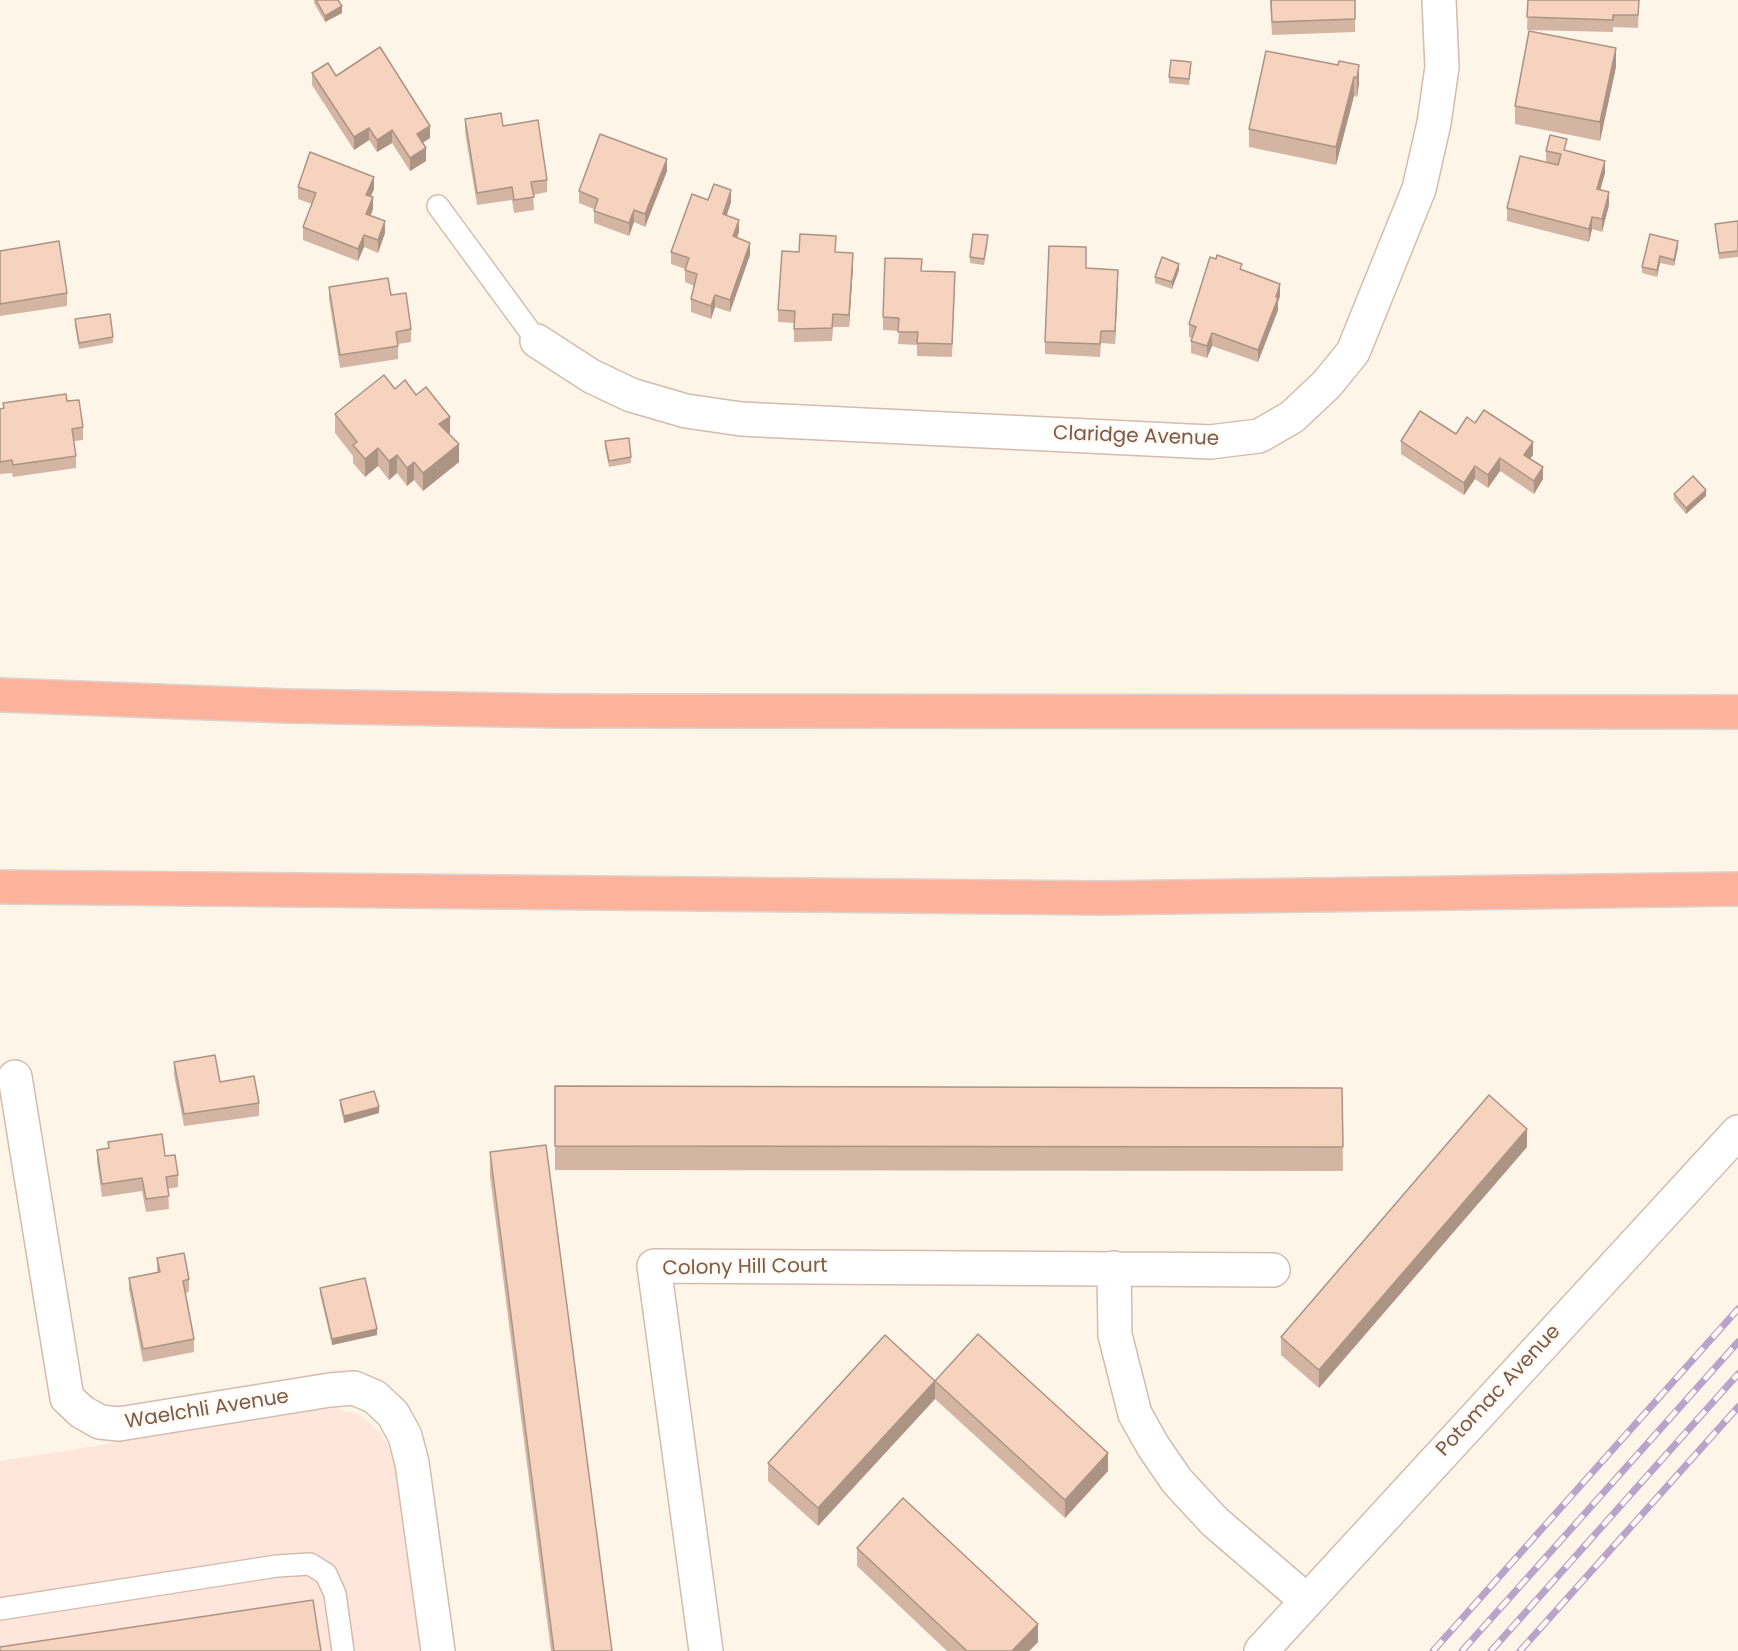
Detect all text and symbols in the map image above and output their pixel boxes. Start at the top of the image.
street label: Claridge Avenue [1053,422,1219,452]
street label: Colony Hill Court [662,1255,828,1281]
street label: Potomac Avenue [1432,1320,1566,1462]
street label: Waelchli Avenue [123,1385,291,1435]

